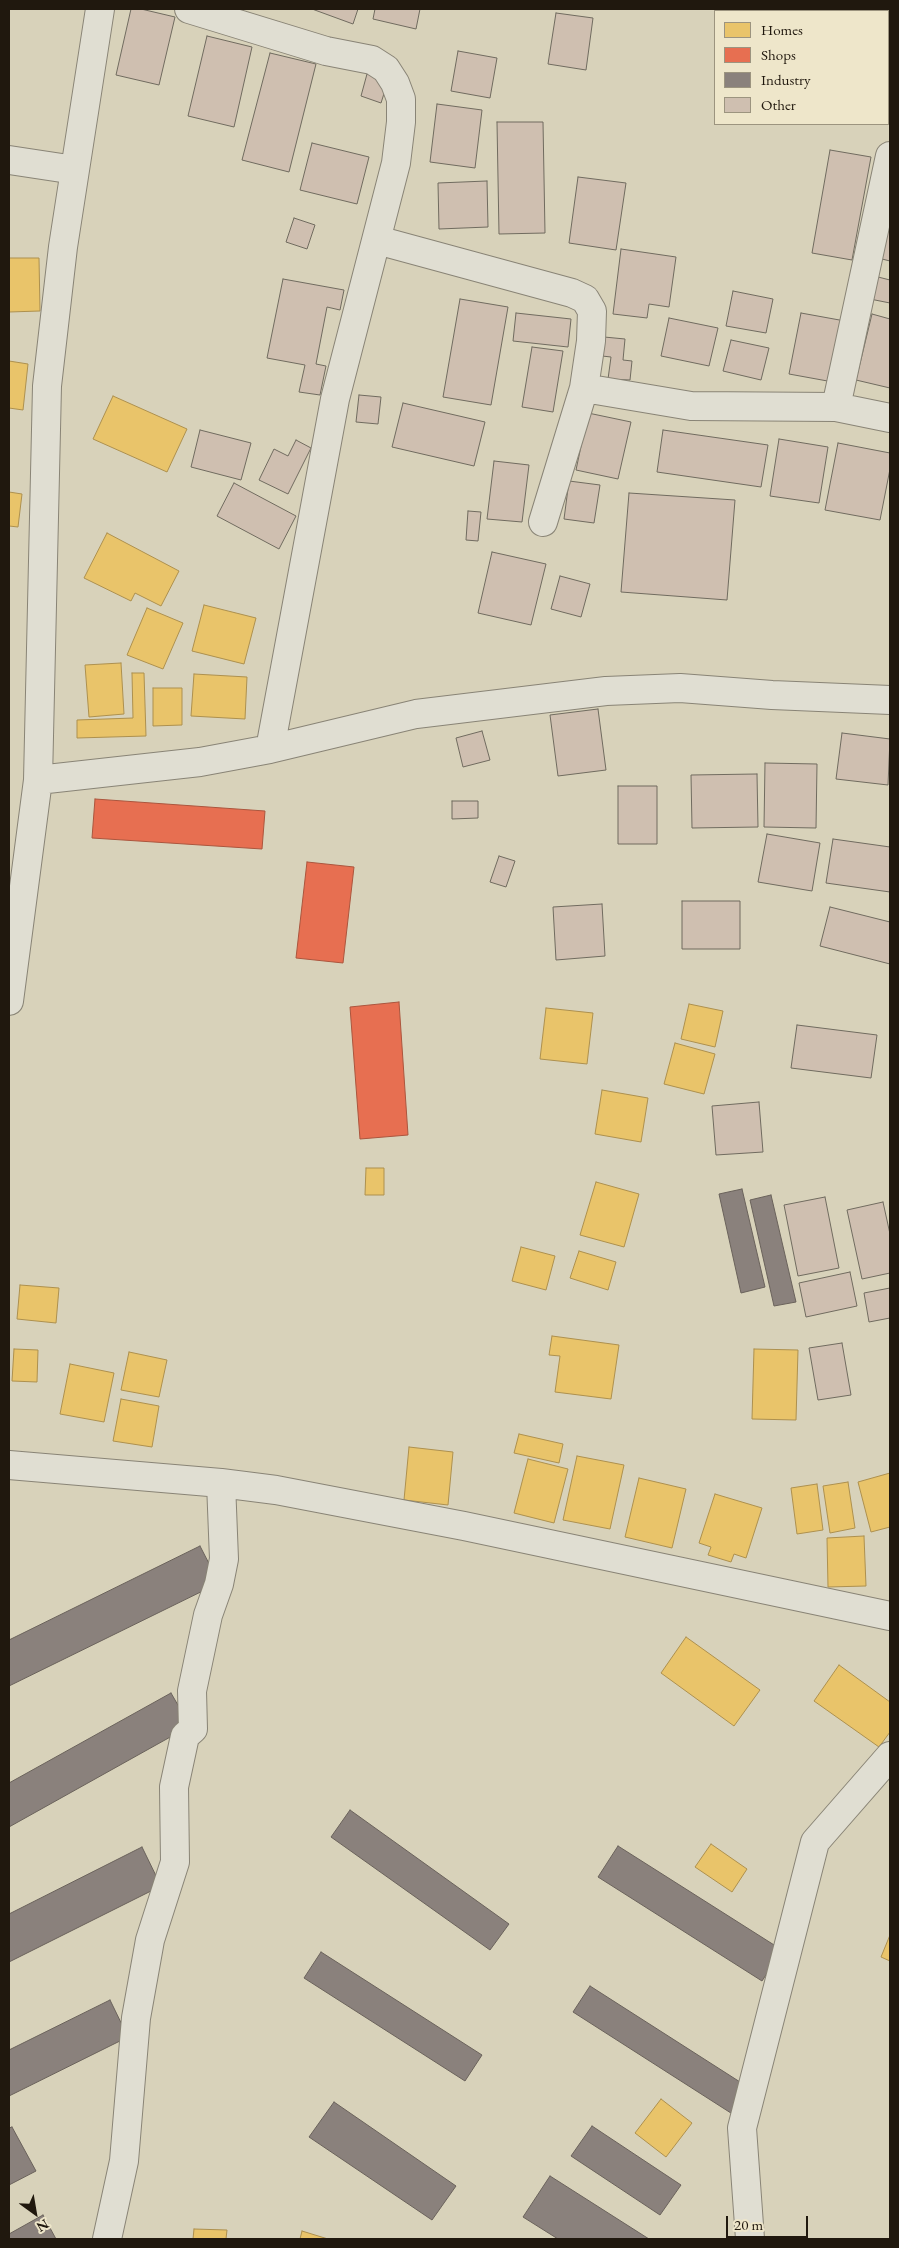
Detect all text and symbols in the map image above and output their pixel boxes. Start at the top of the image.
legend [714,10,889,125]
text: Homes [761,20,803,39]
text: Shops [761,45,796,64]
text: Industry [761,70,811,89]
text: Other [761,95,796,114]
north arrow [10,2188,60,2238]
scale bar [729,2206,812,2238]
text: N [33,2215,53,2236]
text: 20 m [734,2215,763,2234]

